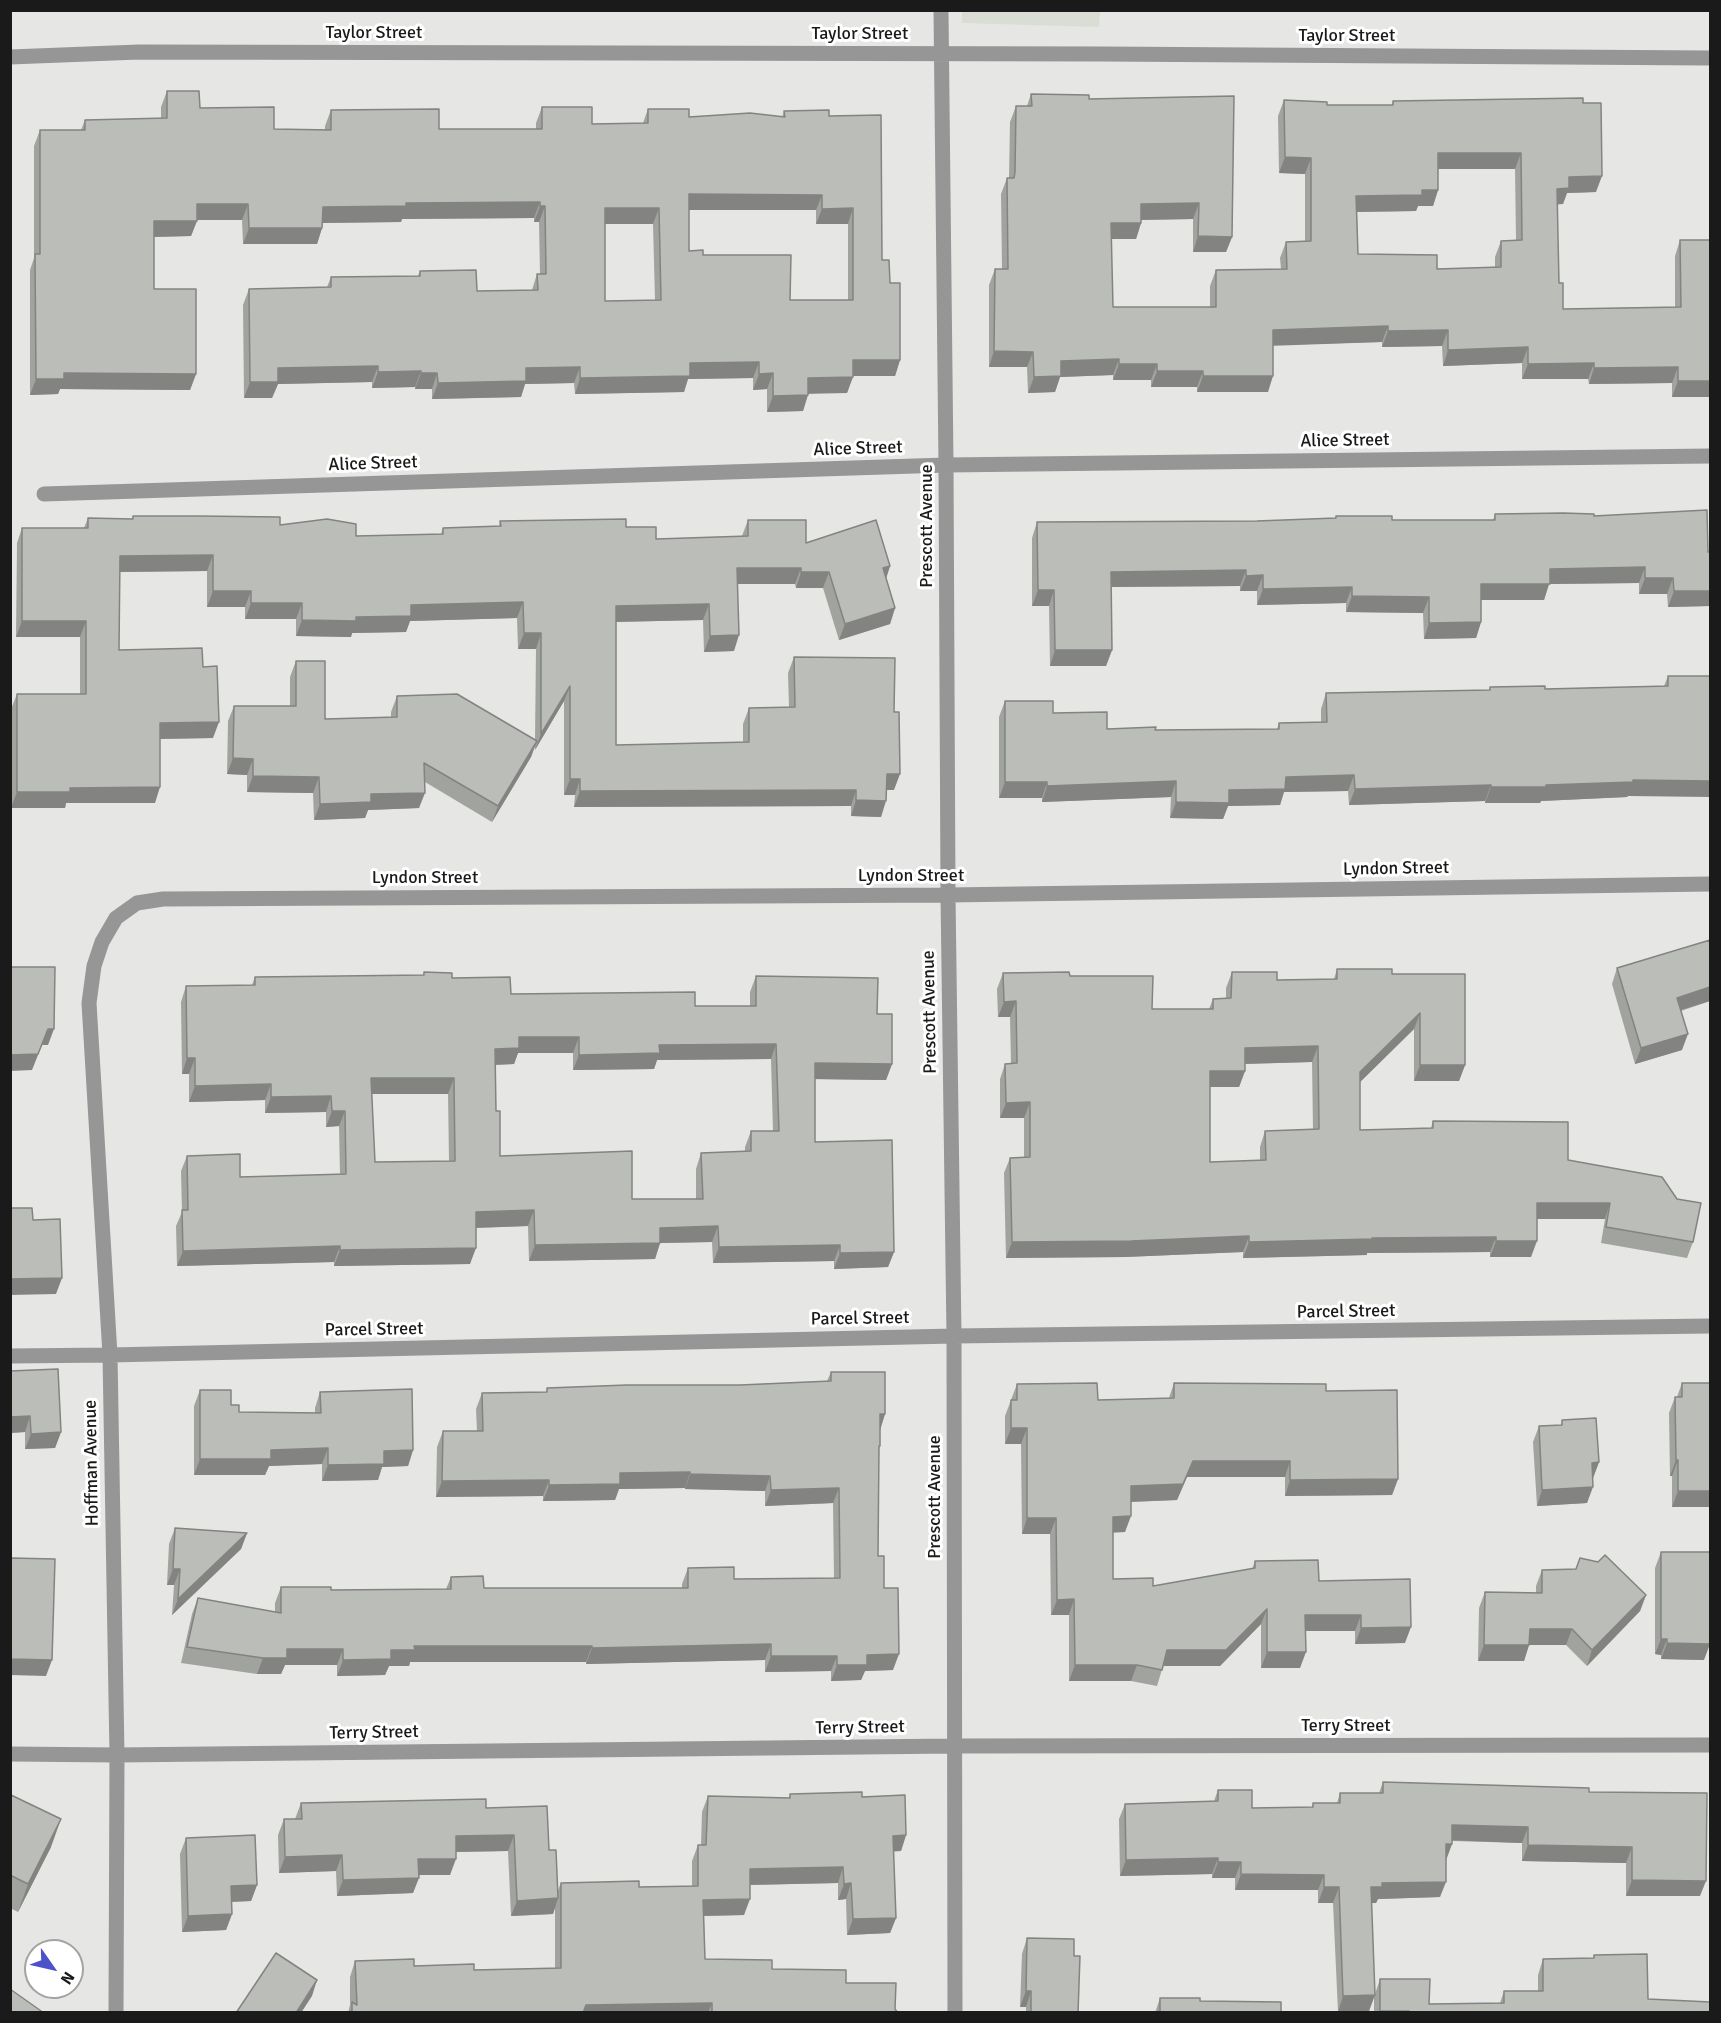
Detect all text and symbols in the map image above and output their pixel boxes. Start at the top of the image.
street label: Taylor Street [326,22,422,44]
street label: Taylor Street [812,23,908,45]
street label: Taylor Street [1299,25,1395,47]
street label: Alice Street [1300,429,1390,453]
street label: Alice Street [813,437,903,461]
street label: Alice Street [328,452,418,476]
street label: Prescott Avenue [916,464,938,588]
street label: Lyndon Street [1343,857,1449,881]
street label: Lyndon Street [858,865,964,887]
street label: Lyndon Street [372,867,478,889]
street label: Prescott Avenue [918,950,942,1074]
street label: Parcel Street [1296,1300,1396,1324]
street label: Parcel Street [810,1307,910,1331]
street label: Parcel Street [324,1318,424,1342]
street label: Hoffman Avenue [80,1400,104,1526]
street label: Prescott Avenue [924,1435,946,1559]
street label: Terry Street [1301,1715,1391,1737]
street label: Terry Street [815,1716,905,1740]
street label: Terry Street [329,1721,419,1745]
north arrow [24,1939,84,1999]
text: N [56,1968,79,1988]

